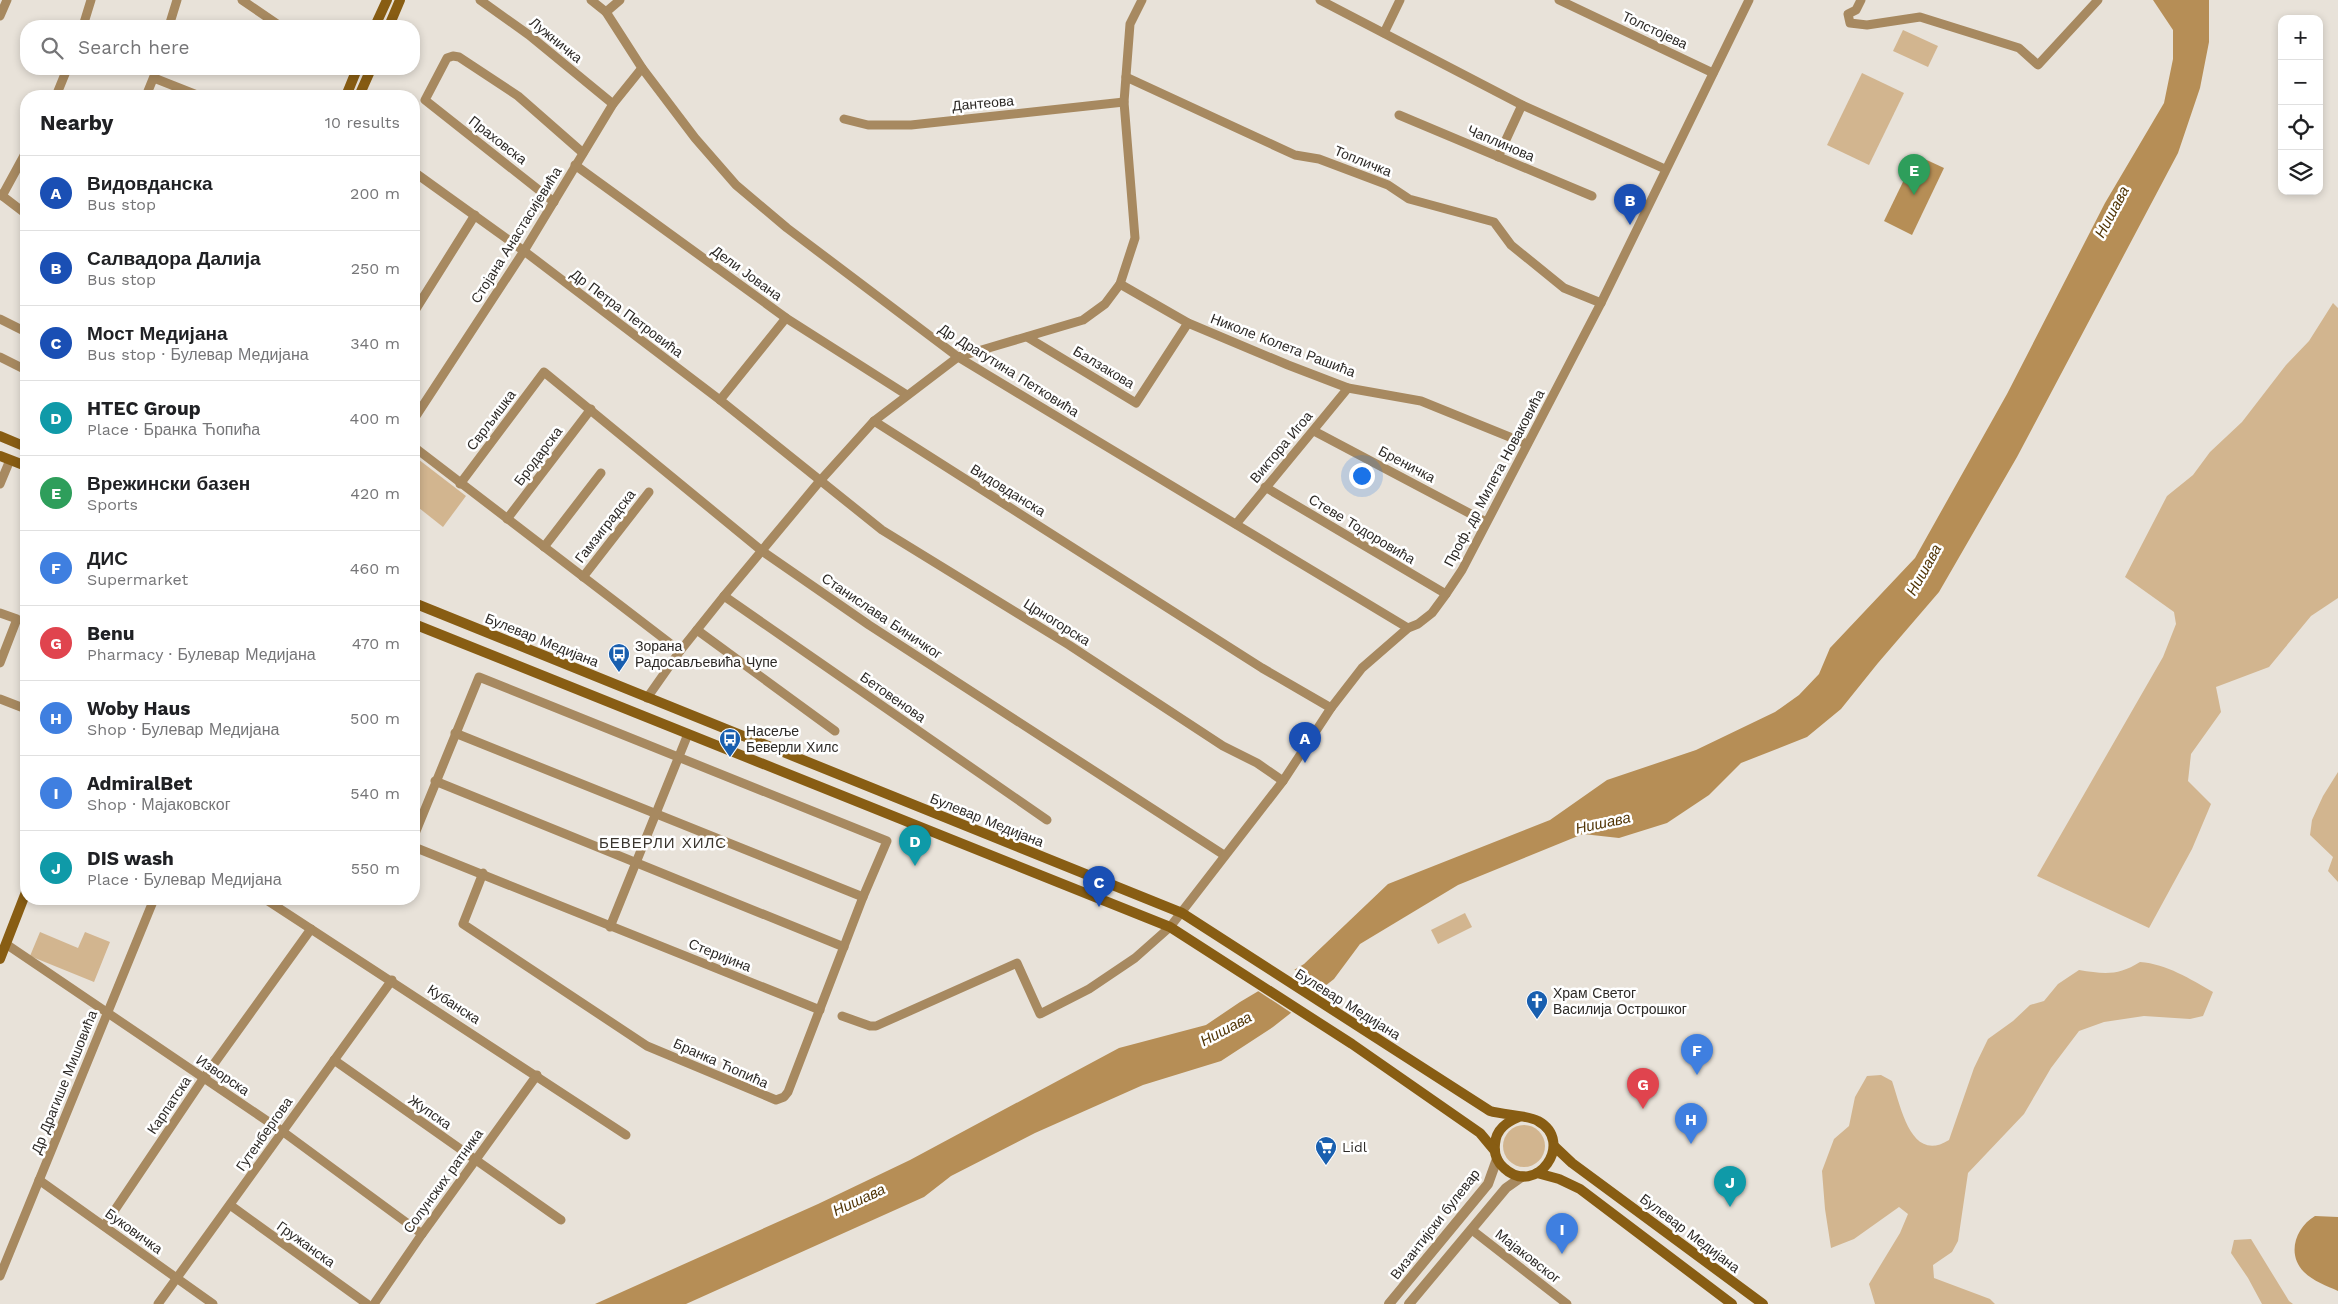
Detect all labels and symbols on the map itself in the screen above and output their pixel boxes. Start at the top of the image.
street label: Толстојева [1620,8,1690,52]
street label: Лужничка [527,14,586,66]
street label: Дантеова [951,92,1015,114]
street label: Праховска [466,113,530,168]
street label: Чаплинова [1465,122,1537,164]
street label: Топличка [1332,142,1394,180]
pin: E [1898,154,1930,195]
street label: Стојана Анастасијевића [467,164,565,306]
water label: Нишава [2091,183,2133,241]
pin: B [1614,184,1646,225]
street label: Дели Јована [709,242,785,304]
street label: Др Петра Петровића [568,266,686,361]
street label: Николе Колета Рашића [1208,310,1358,380]
street label: Др Драгутина Петковића [936,320,1082,420]
street label: Балзакова [1071,343,1138,392]
street label: Сврљишка [463,387,519,453]
street label: Проф. др Милета Новаковића [1440,387,1548,569]
street label: Виктора Игоа [1247,408,1316,486]
street label: Бродарска [511,423,565,489]
street label: Бреничка [1376,442,1438,486]
street label: Видовданска [968,461,1049,519]
your location [1349,463,1375,489]
street label: Гамзиградска [571,486,639,566]
street label: Стеве Тодоровића [1306,491,1418,567]
water label: Нишава [1903,541,1945,599]
street label: Станислава Биничког [819,570,945,662]
street label: Црногорска [1021,595,1093,649]
street label: Булевар Медијана [483,610,601,670]
place label: Зорана Радосављевића Чупе [635,638,778,670]
bus stop icon: Зорана Радосављевића Чупе [607,642,631,673]
street label: Бетовенова [857,669,929,726]
pin: A [1289,722,1321,763]
place label: Насеље Беверли Хилс [746,723,838,755]
bus stop icon: Насеље Беверли Хилс [718,727,742,758]
street label: Булевар Медијана [928,790,1046,850]
water label: Нишава [1574,808,1632,838]
pin: D [899,825,931,866]
district label: БЕВЕРЛИ ХИЛС [599,834,727,852]
pin: C [1083,866,1115,907]
street label: Стеријина [686,935,754,975]
street label: Булевар Медијана [1293,965,1404,1043]
street label: Кубанска [425,981,484,1027]
place label: Храм Светог Василија Острошког [1553,985,1687,1017]
church icon: Храм Светог Василија Острошког [1525,989,1549,1020]
street label: Др Драгише Мишовића [28,1008,100,1156]
water label: Нишава [1197,1008,1255,1050]
pin: F [1681,1034,1713,1075]
street label: Бранка Ћопића [671,1035,771,1091]
street label: Изворска [193,1051,253,1099]
pin: G [1627,1068,1659,1109]
street label: Карпатска [144,1073,194,1137]
street label: Жупска [406,1092,455,1133]
street label: Гутенбергова [233,1094,295,1174]
pin: H [1675,1103,1707,1144]
street label: Солунских ратника [400,1126,486,1236]
supermarket icon: Lidl [1314,1135,1338,1166]
place label: Lidl [1342,1139,1368,1155]
street label: Византијски булевар [1387,1166,1483,1282]
pin: J [1714,1166,1746,1207]
water label: Нишава [830,1180,888,1220]
street label: Булевар Медијана [1637,1190,1743,1276]
street label: Буковичка [102,1205,166,1257]
pin: I [1546,1213,1578,1254]
street label: Гружанска [274,1218,338,1270]
street label: Мајаковског [1492,1226,1564,1286]

